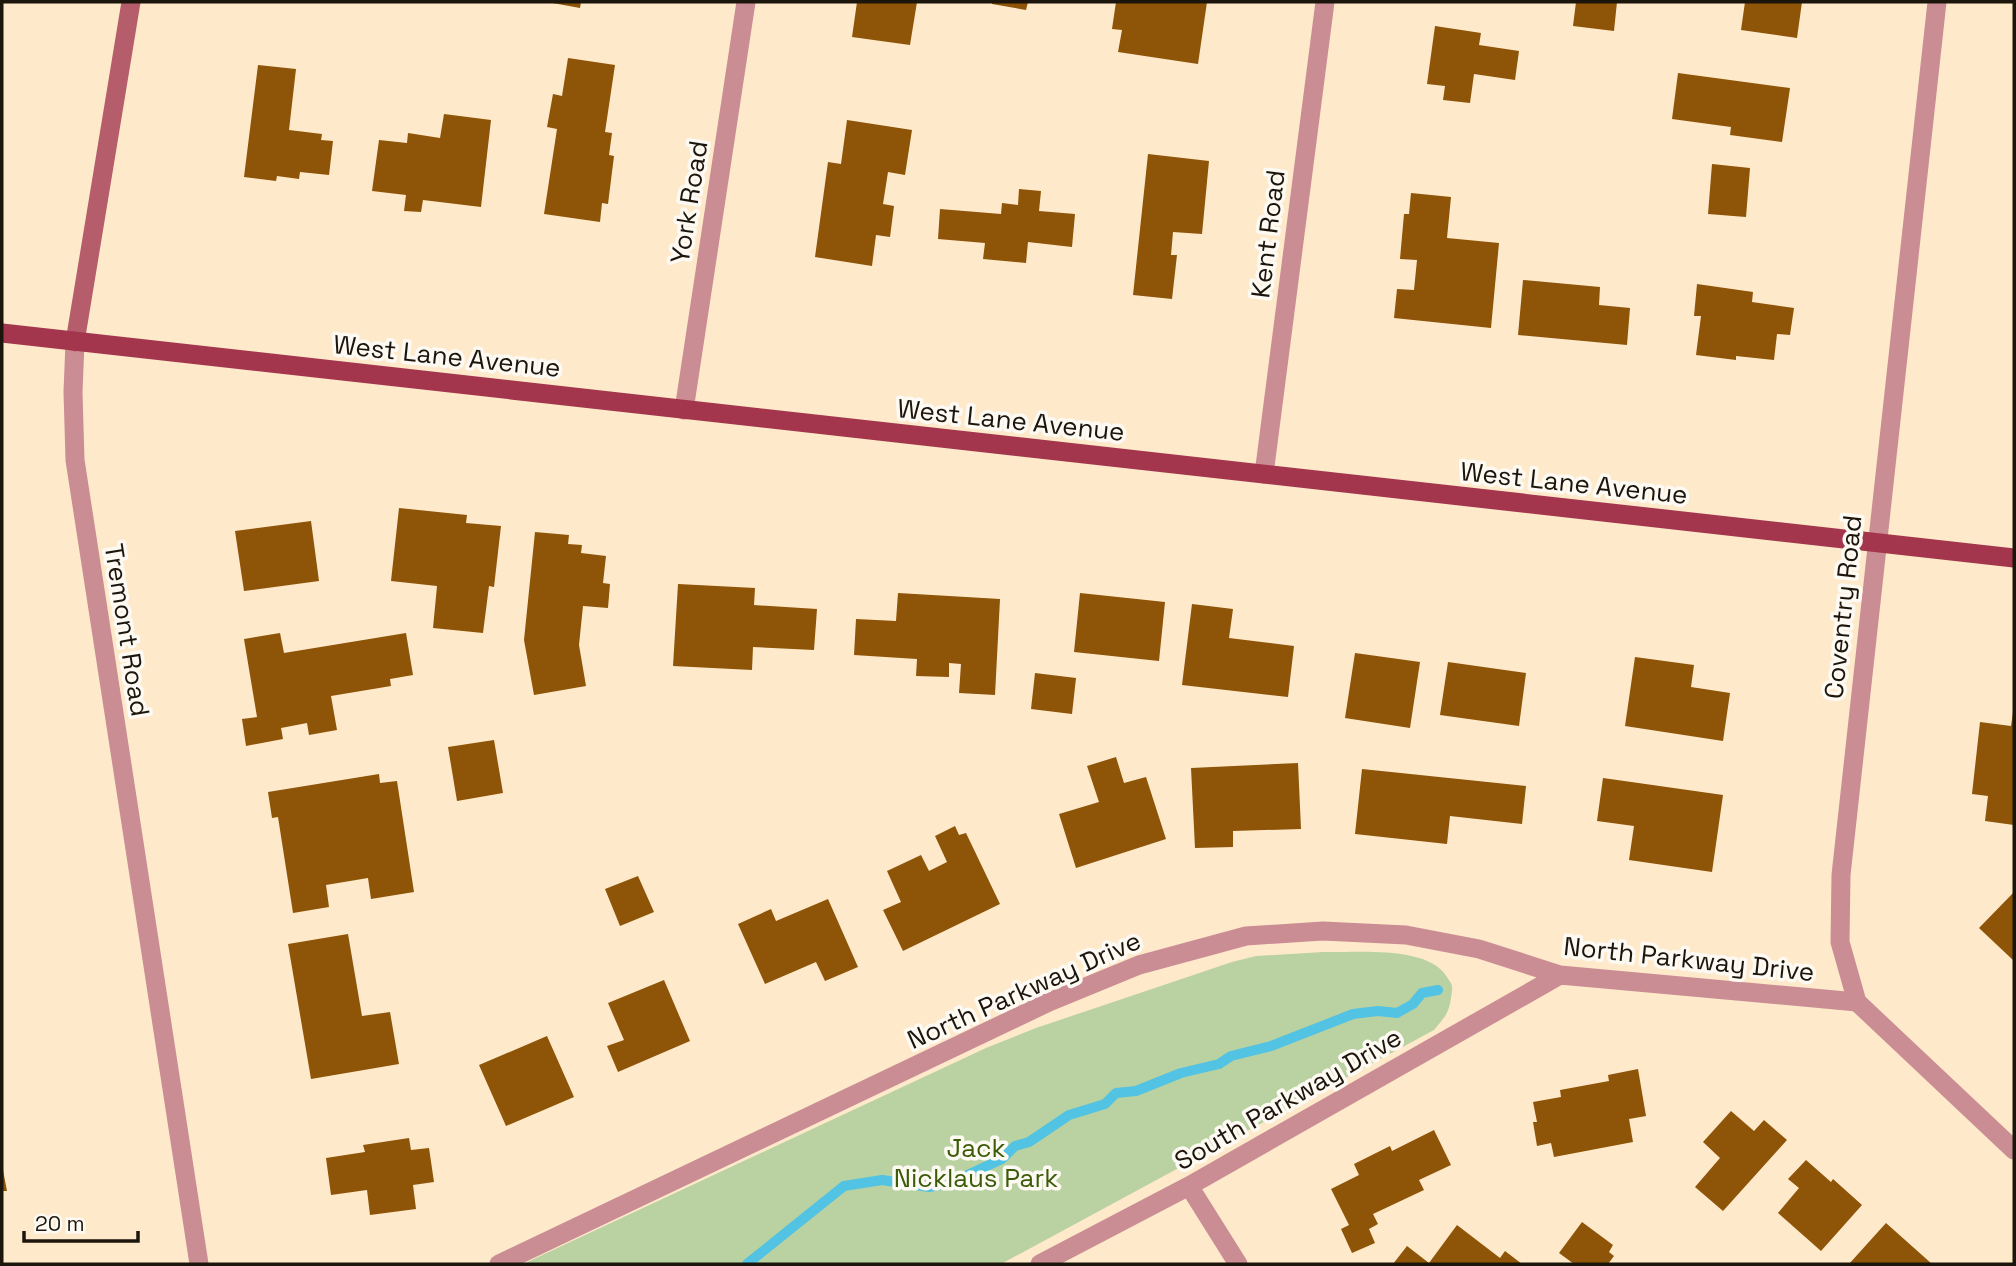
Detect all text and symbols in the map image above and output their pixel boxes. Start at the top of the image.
street label: York Road [663,138,715,266]
street label: Kent Road [1243,168,1293,300]
street label: West Lane Avenue [332,327,562,385]
street label: West Lane Avenue [896,391,1126,449]
street label: West Lane Avenue [1459,454,1689,512]
street label: Coventry Road [1816,513,1870,701]
street label: Tremont Road [97,541,157,719]
street label: North Parkway Drive [902,923,1146,1057]
street label: North Parkway Drive [1562,929,1816,989]
street label: South Parkway Drive [1168,1020,1408,1178]
park label: Jack Nicklaus Park [894,1131,1058,1195]
scale bar [24,1200,138,1244]
text: 20 m [35,1210,85,1237]

